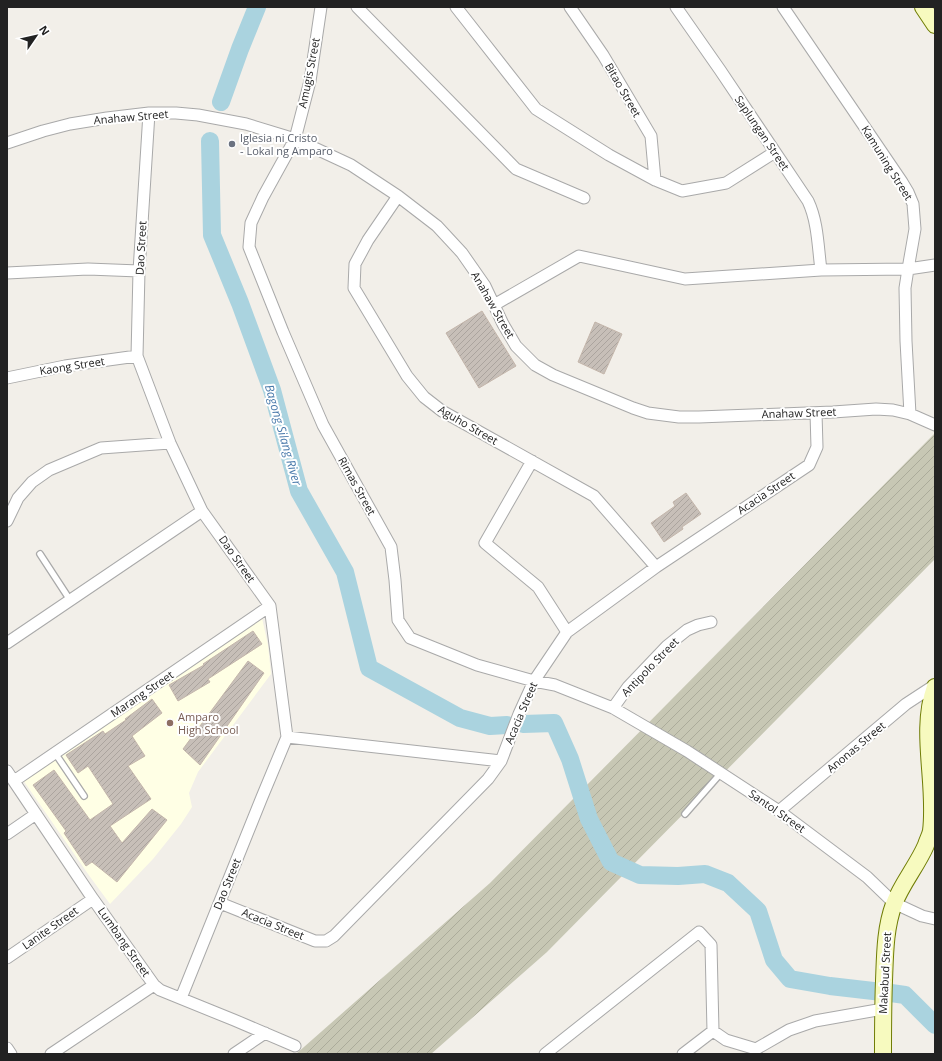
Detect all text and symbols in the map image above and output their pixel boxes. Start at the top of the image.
north arrow [16,16,56,56]
text: N [36,22,53,38]
street label: Amugis Street [294,36,323,109]
street label: Bitao Street [602,60,645,120]
street label: Saplungan Street [732,92,793,173]
street label: Anahaw Street [93,106,169,127]
street label: Kamuning Street [858,122,917,203]
place label: Iglesia ni Cristo - Lokal ng Amparo [240,130,333,158]
marker: Iglesia ni Cristo - Lokal ng Amparo [227,139,237,149]
street label: Dao Street [132,220,149,275]
street label: Anahaw Street [468,269,519,341]
street label: Kaong Street [38,353,106,378]
water label: Bagong Silang River [261,382,306,489]
street label: Aguho Street [436,401,501,448]
street label: Anahaw Street [761,404,837,421]
street label: Rimas Street [335,454,380,518]
street label: Acacia Street [734,468,797,517]
street label: Dao Street [216,532,259,585]
street label: Antipolo Street [618,634,682,699]
street label: Marang Street [107,667,176,720]
street label: Acacia Street [501,679,540,746]
place label: Amparo High School [178,709,239,737]
marker: Amparo High School [165,718,175,728]
street label: Anonas Street [823,718,888,776]
street label: Santol Street [746,786,809,836]
street label: Dao Street [209,856,244,912]
street label: Lanite Street [19,903,81,952]
street label: Lumbang Street [95,904,154,980]
street label: Acacia Street [240,904,307,943]
street label: Makabud Street [875,932,894,1014]

